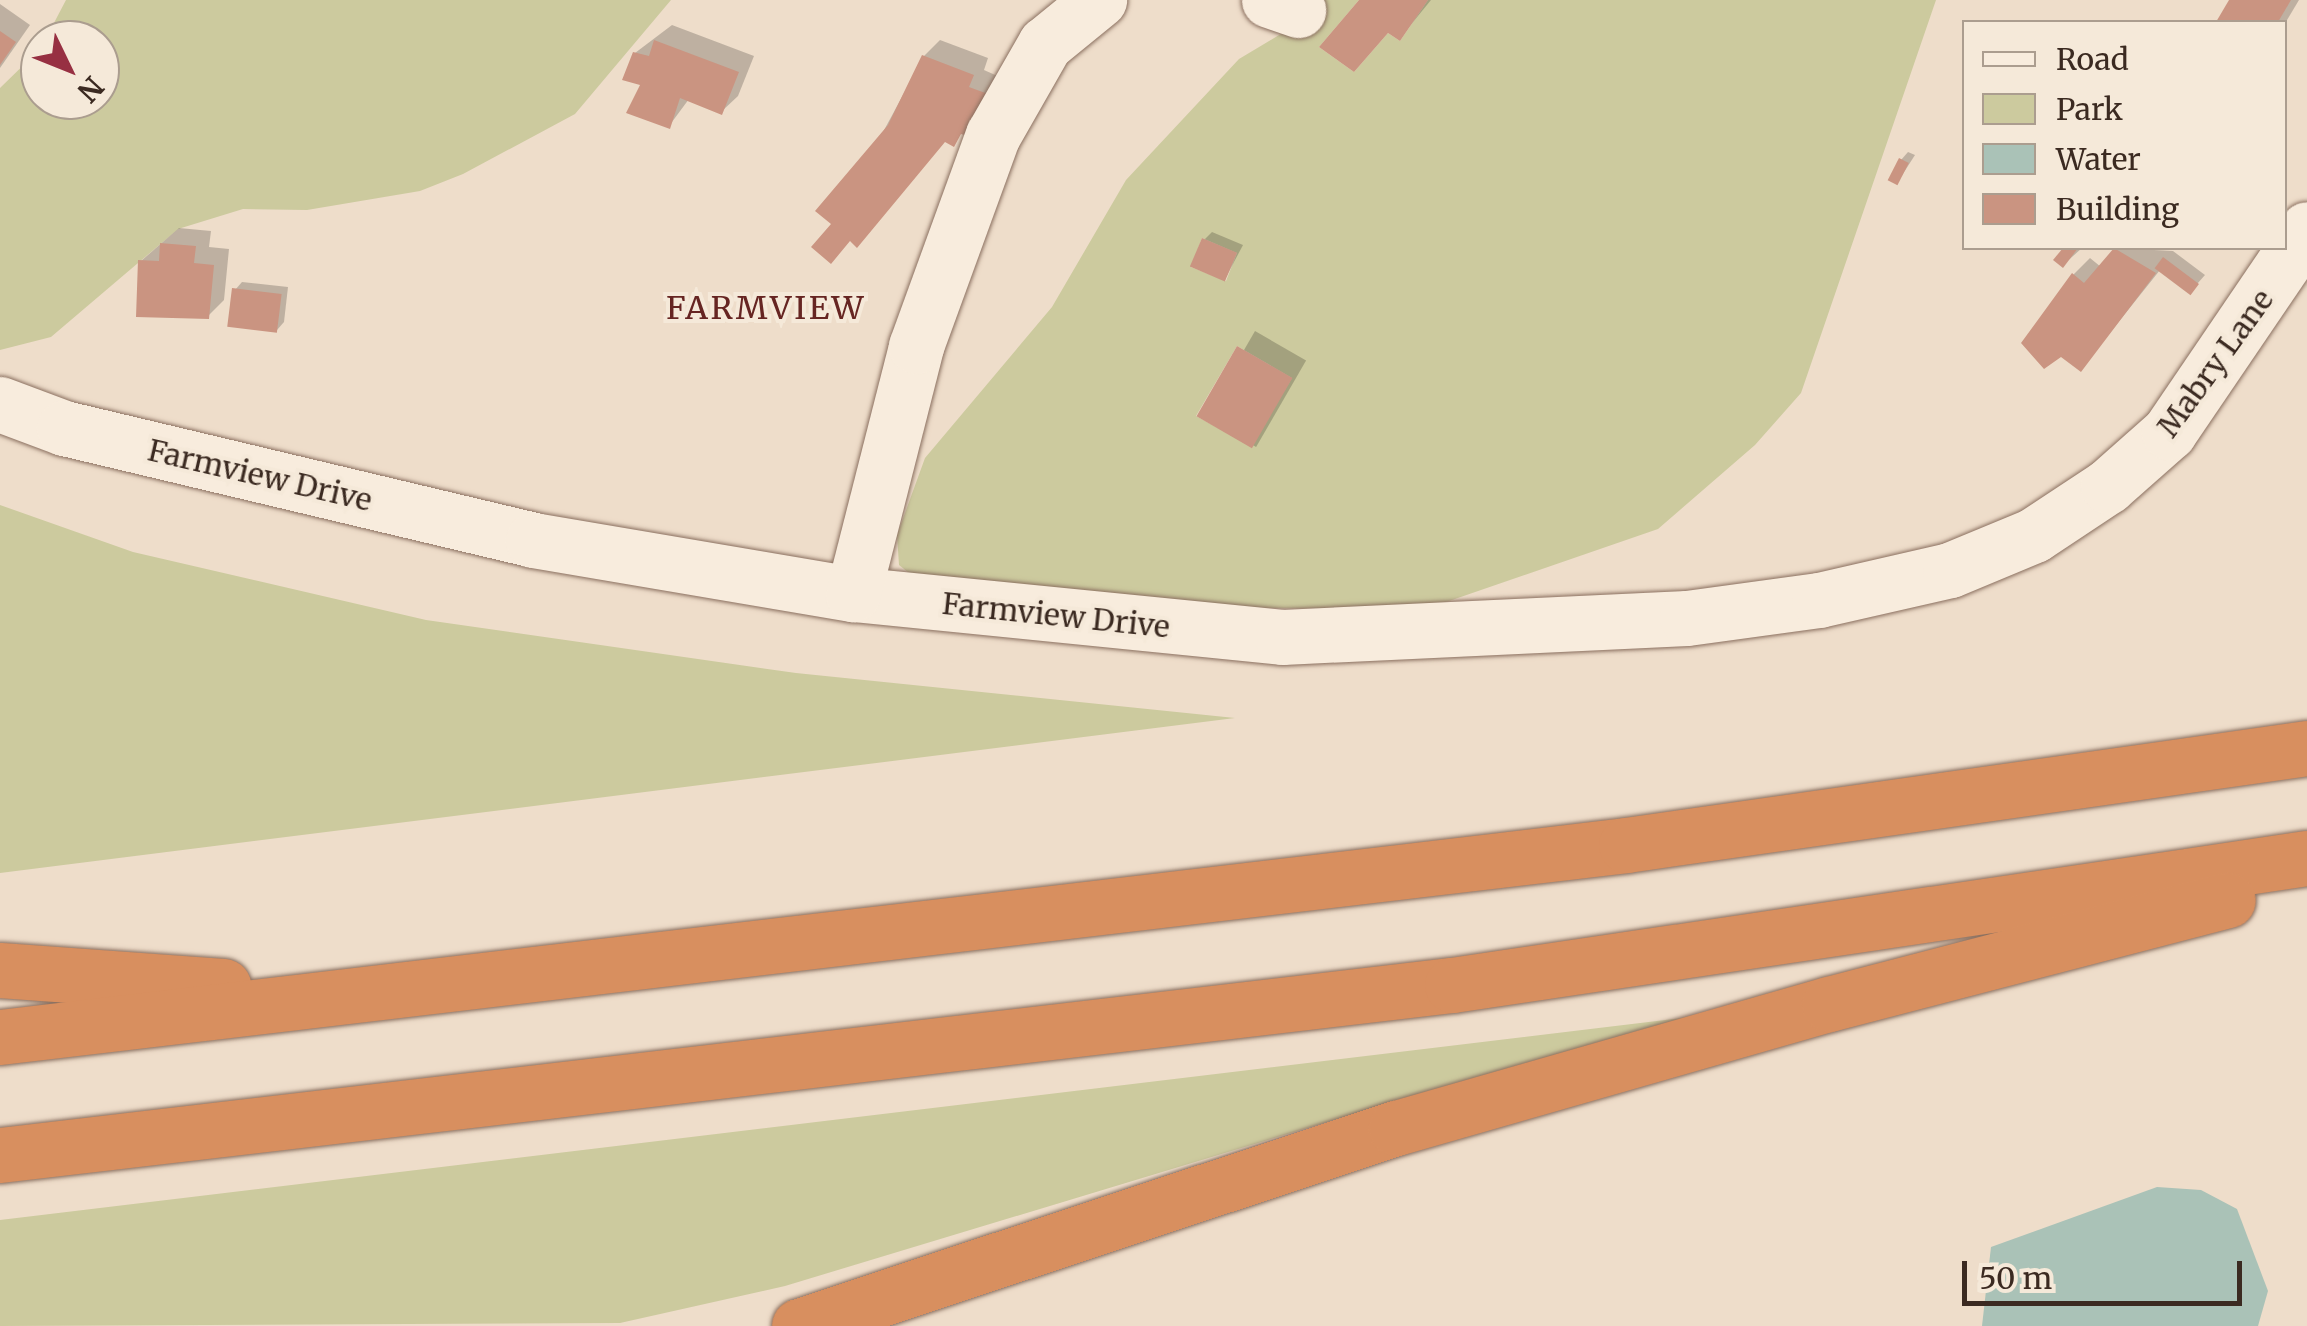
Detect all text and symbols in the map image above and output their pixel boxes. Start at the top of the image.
north arrow [20,20,120,120]
legend [1962,20,2287,250]
text: Road [2056,40,2129,78]
text: N [70,69,111,109]
text: Park [2056,90,2123,128]
text: Water [2056,140,2141,178]
text: Building [2056,190,2179,228]
street label: Mabry Lane [2150,282,2280,444]
district label: FARMVIEW [666,289,866,327]
street label: Farmview Drive [145,432,375,518]
street label: Farmview Drive [940,585,1172,645]
scale bar [1967,1241,2247,1303]
text: 50 m [1979,1259,2052,1297]

